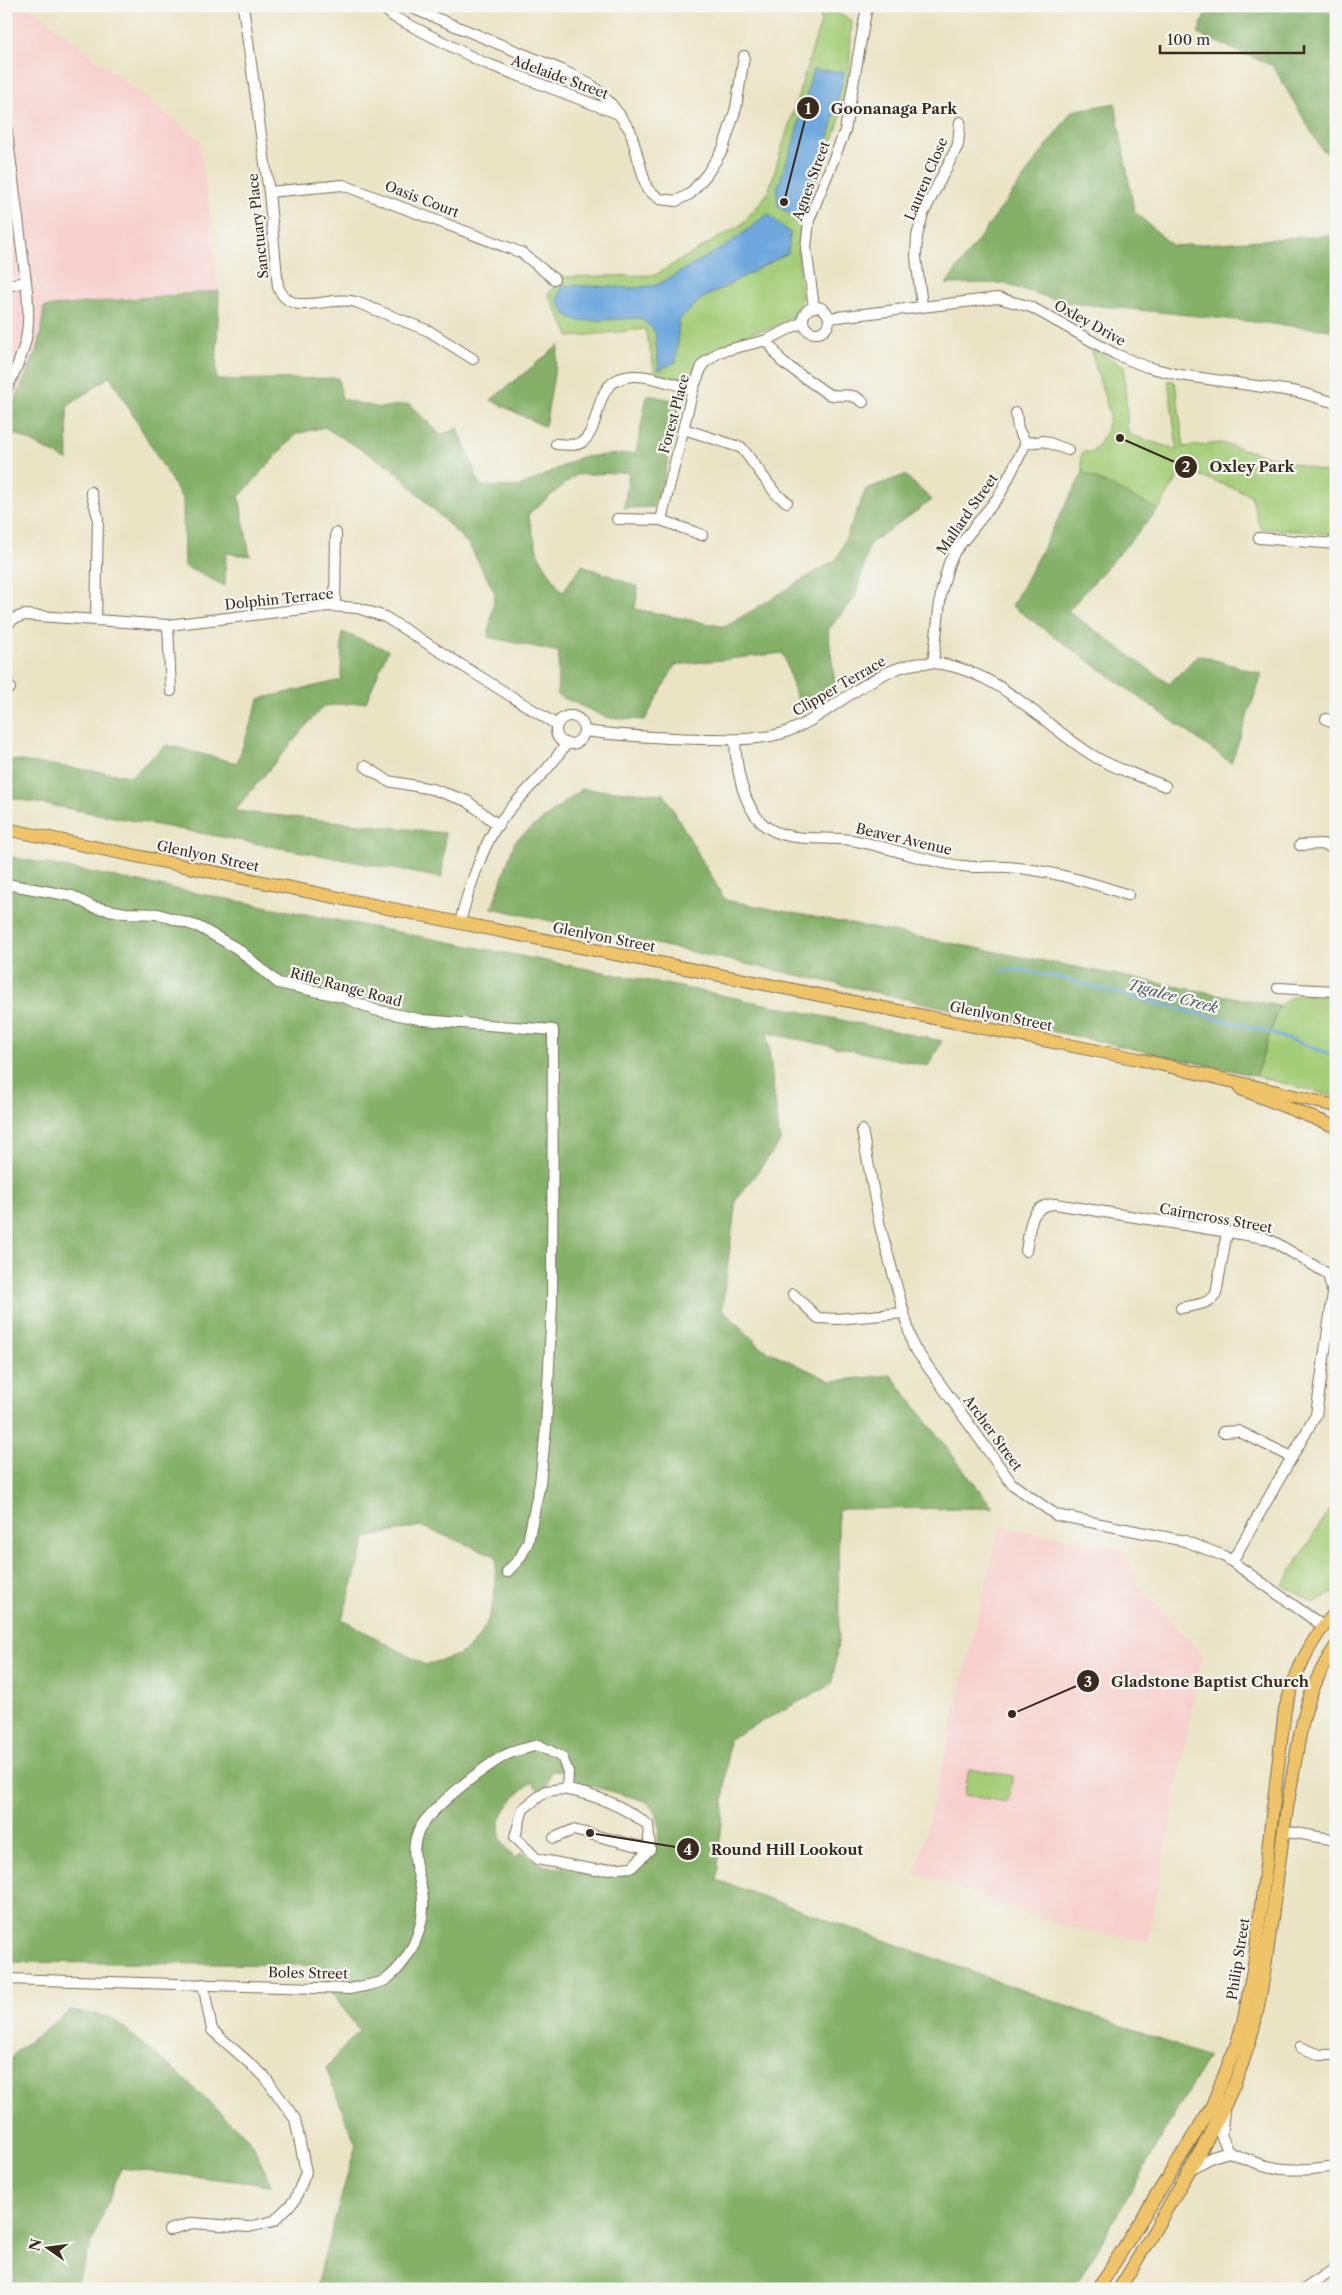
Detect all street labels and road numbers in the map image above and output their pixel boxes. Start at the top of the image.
street label: Adelaide Street [508,51,611,103]
street label: Lauren Close [900,135,952,223]
street label: Agnes Street [788,138,834,224]
street label: Sanctuary Place [244,172,272,280]
street label: Oasis Court [382,177,462,221]
street label: Oxley Drive [1051,296,1129,350]
street label: Forest Place [655,372,693,456]
street label: Mallard Street [932,470,1002,558]
street label: Dolphin Terrace [224,584,334,614]
street label: Clipper Terrace [789,652,889,720]
street label: Beaver Avenue [854,819,954,859]
street label: Glenlyon Street [155,836,261,876]
street label: Glenlyon Street [551,918,657,956]
street label: Rifle Range Road [288,963,404,1011]
street label: Glenlyon Street [948,997,1054,1035]
street label: Cairncross Street [1158,1199,1274,1237]
street label: Archer Street [959,1391,1026,1474]
street label: Philip Street [1223,1917,1253,2001]
street label: Boles Street [268,1963,348,1983]

